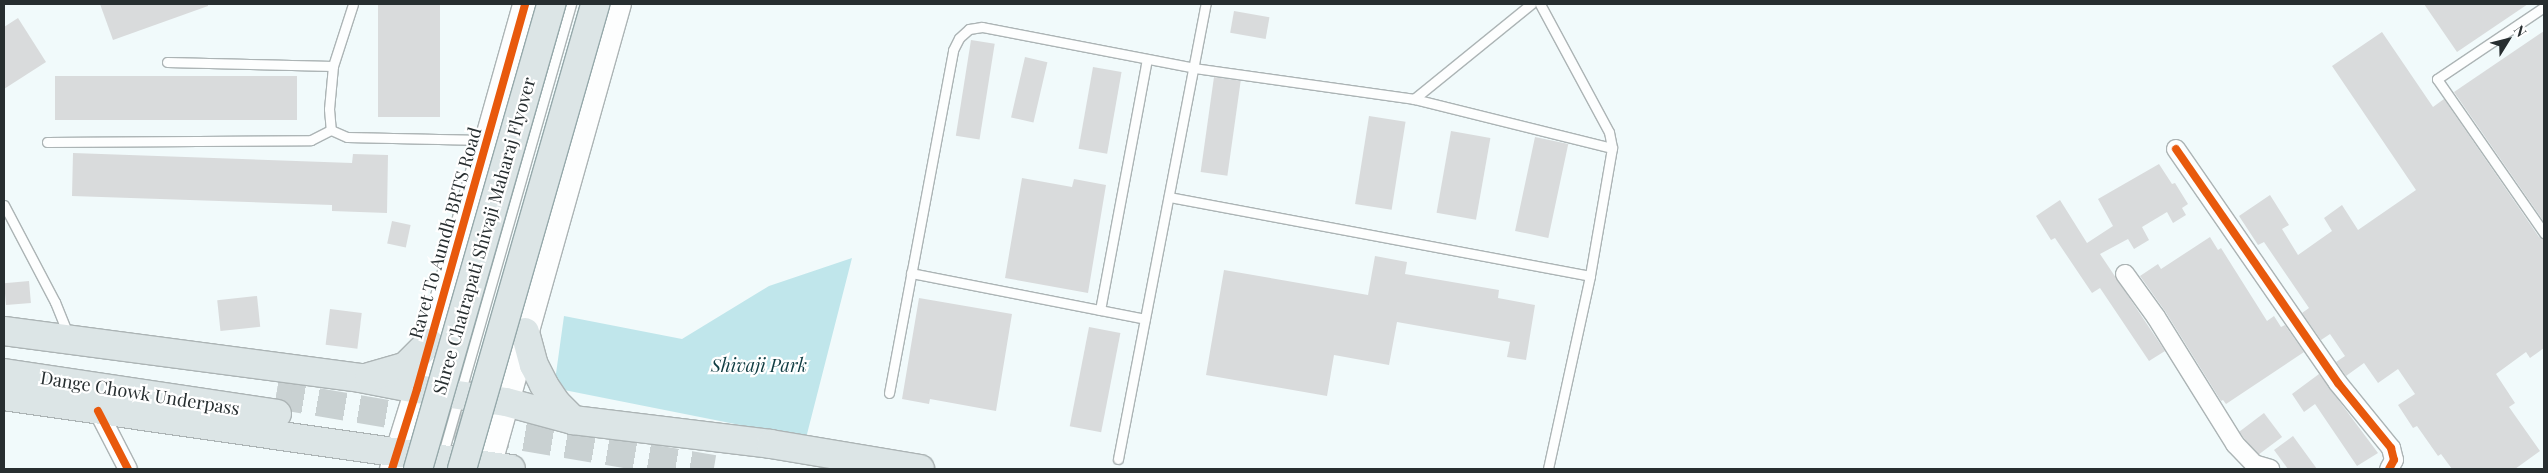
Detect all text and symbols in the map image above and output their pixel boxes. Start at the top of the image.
north arrow [2483,15,2533,65]
text: N [2510,21,2531,41]
street label: Shree Chatrapati Shivaji Maharaj Flyover [428,75,540,397]
street label: Ravet To Aundh BRTS Road [404,124,486,342]
park label: Shivaji Park [711,354,807,376]
street label: Dange Chowk Underpass [39,367,241,419]

